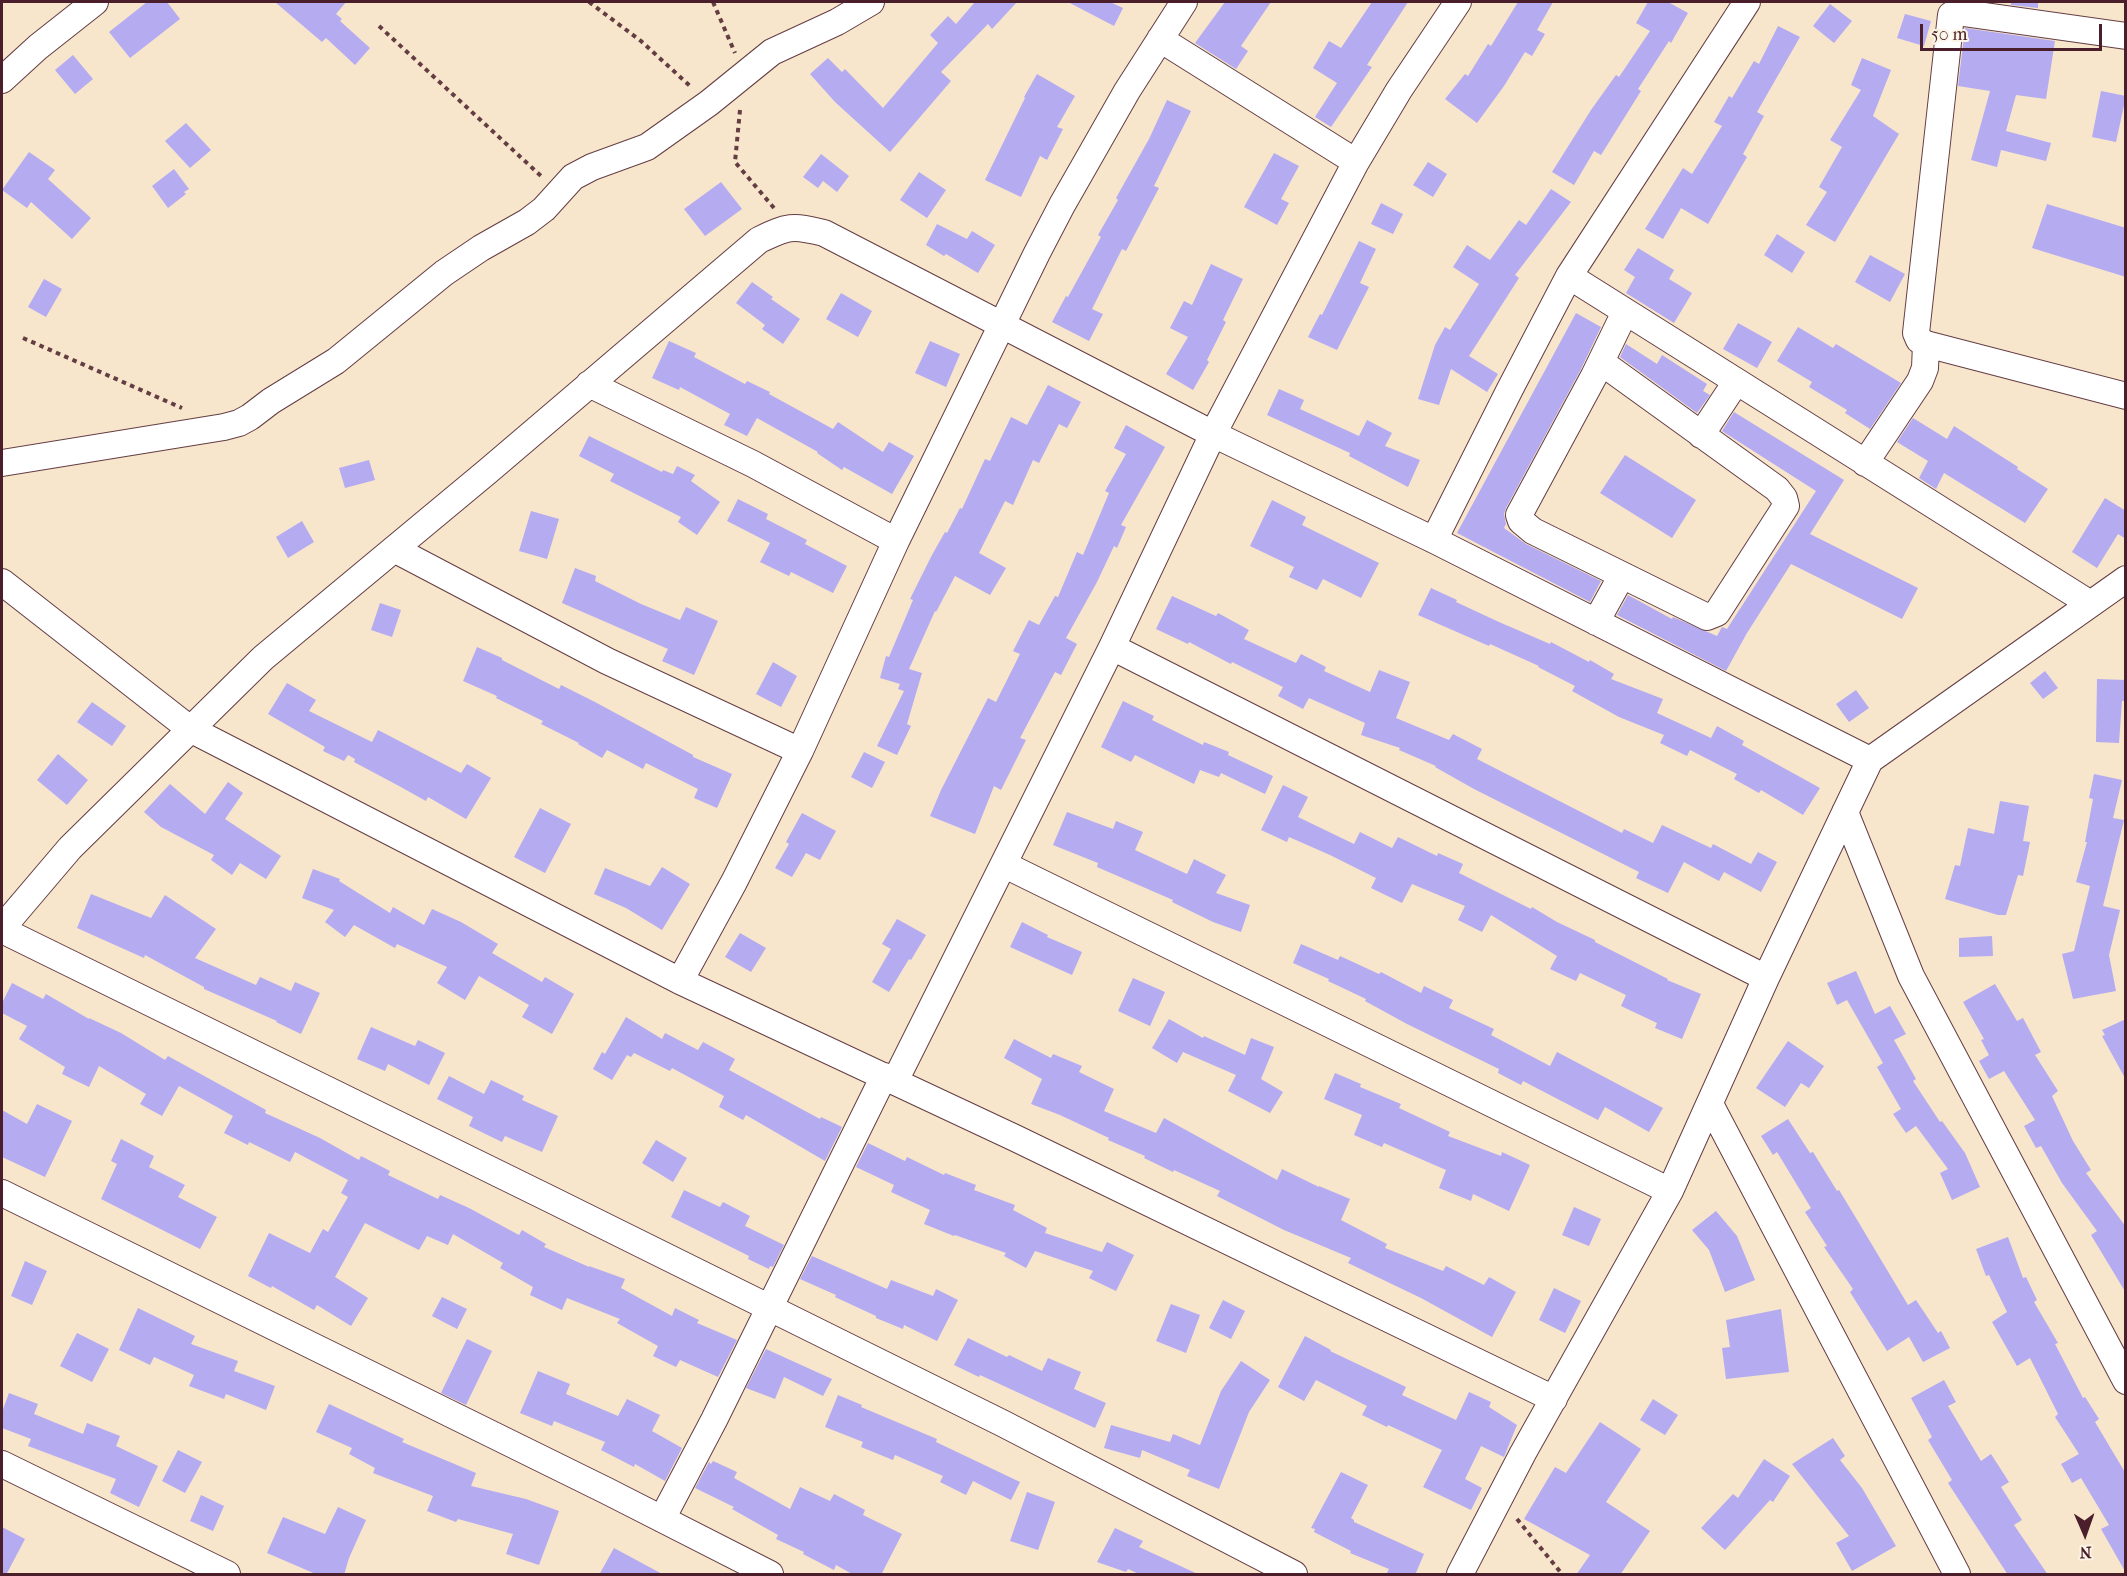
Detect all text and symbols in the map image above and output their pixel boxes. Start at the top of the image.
scale bar [1923,12,2104,50]
text: 50 m [1931,24,1967,45]
north arrow [2055,1504,2115,1564]
text: N [2079,1543,2092,1562]

